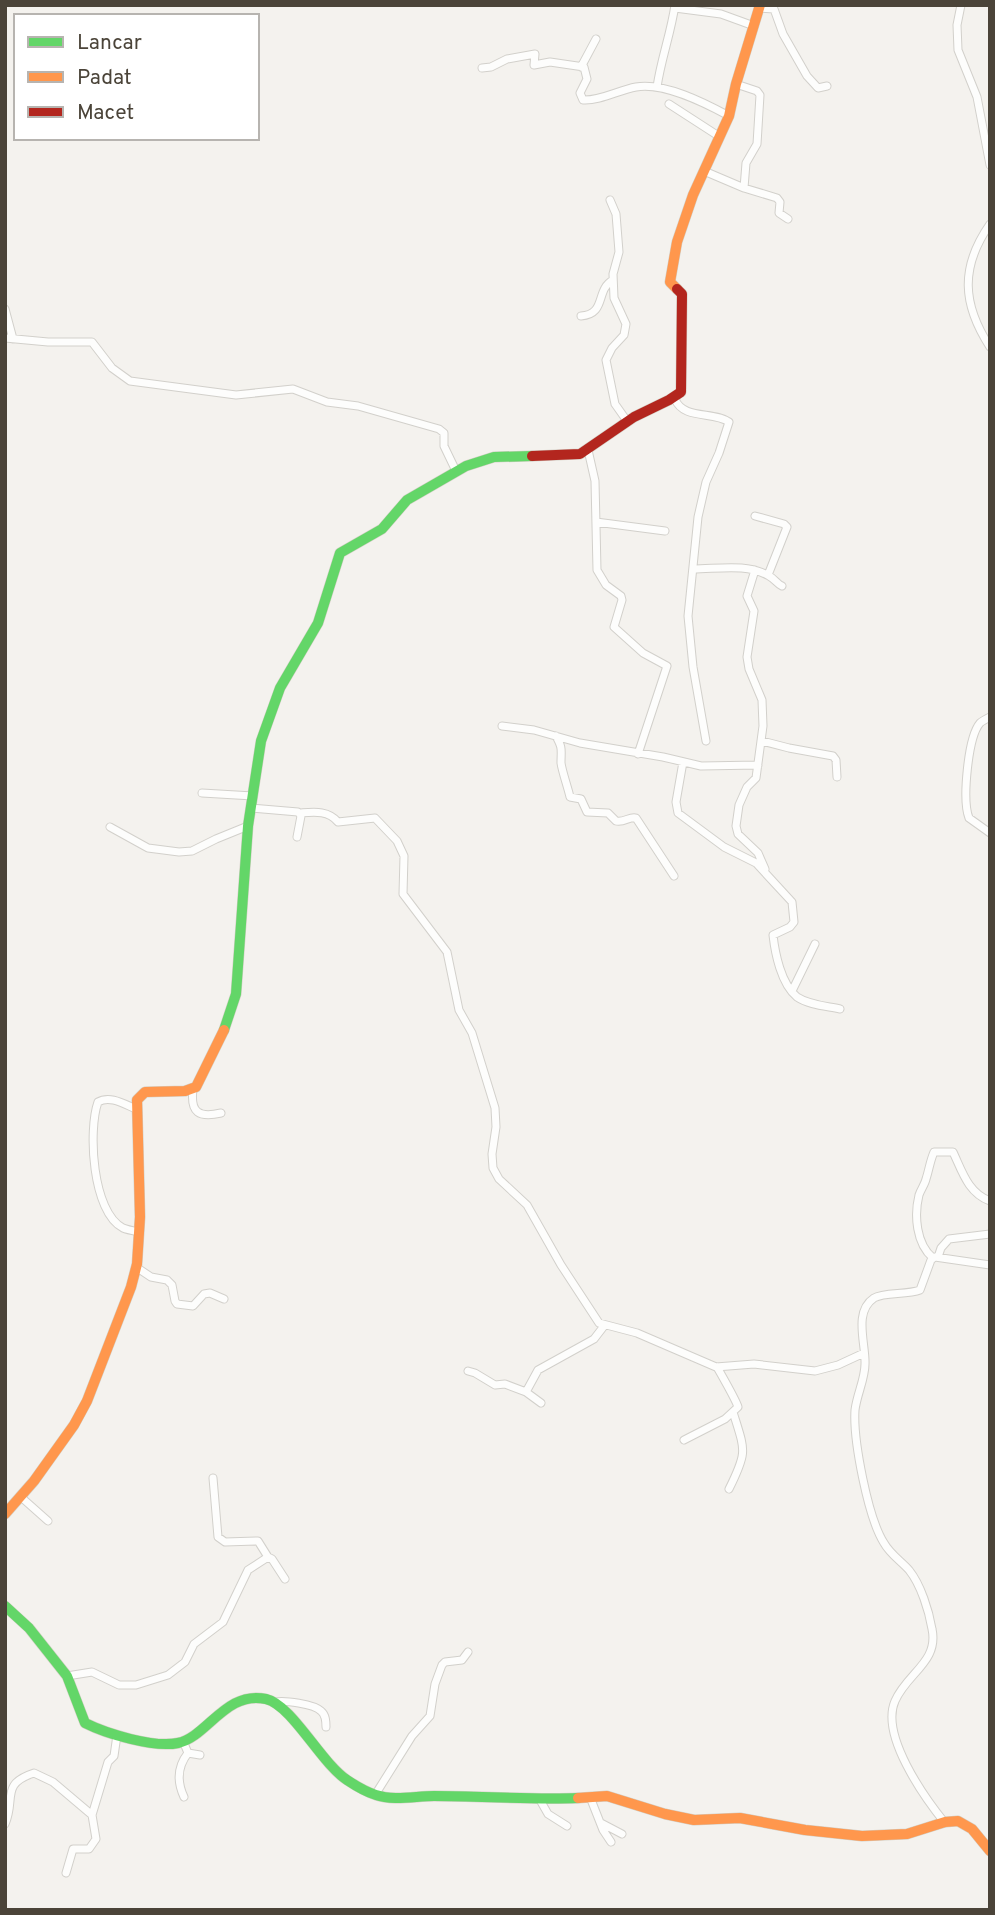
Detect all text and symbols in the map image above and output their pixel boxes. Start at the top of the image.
legend [14,14,259,140]
text: Lancar [77,30,142,57]
text: Padat [77,65,132,92]
text: Macet [77,100,134,127]

